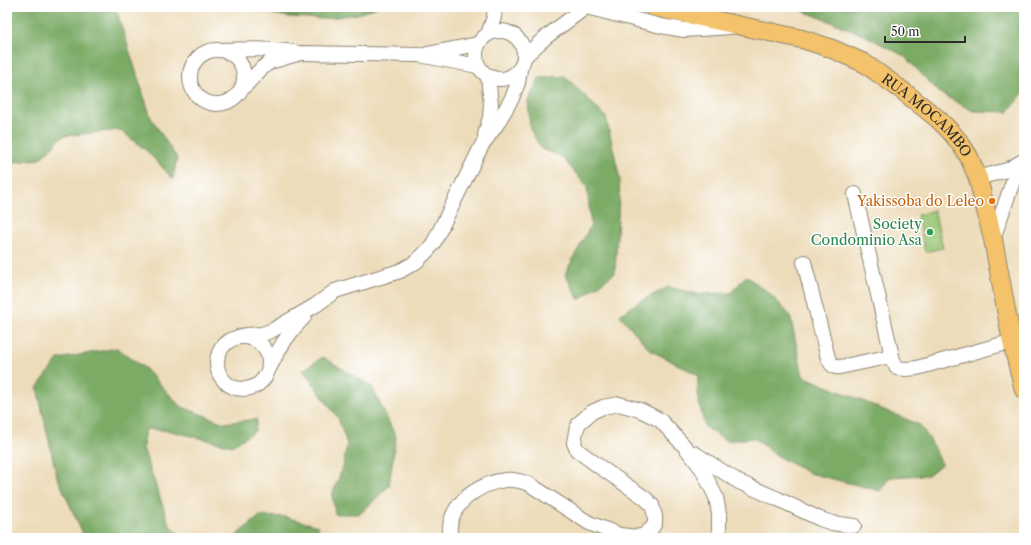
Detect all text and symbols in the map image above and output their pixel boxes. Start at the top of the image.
scale bar [885,18,965,44]
text: 50 m [891,24,920,39]
street label: RUA MOCAMBO [878,70,976,160]
place label: Yakissoba do Leleo [856,192,984,210]
marker: Yakissoba do Leleo [987,196,997,206]
place label: Society Condominio Asa [811,215,923,249]
marker: Society Condominio Asa [925,227,935,237]

